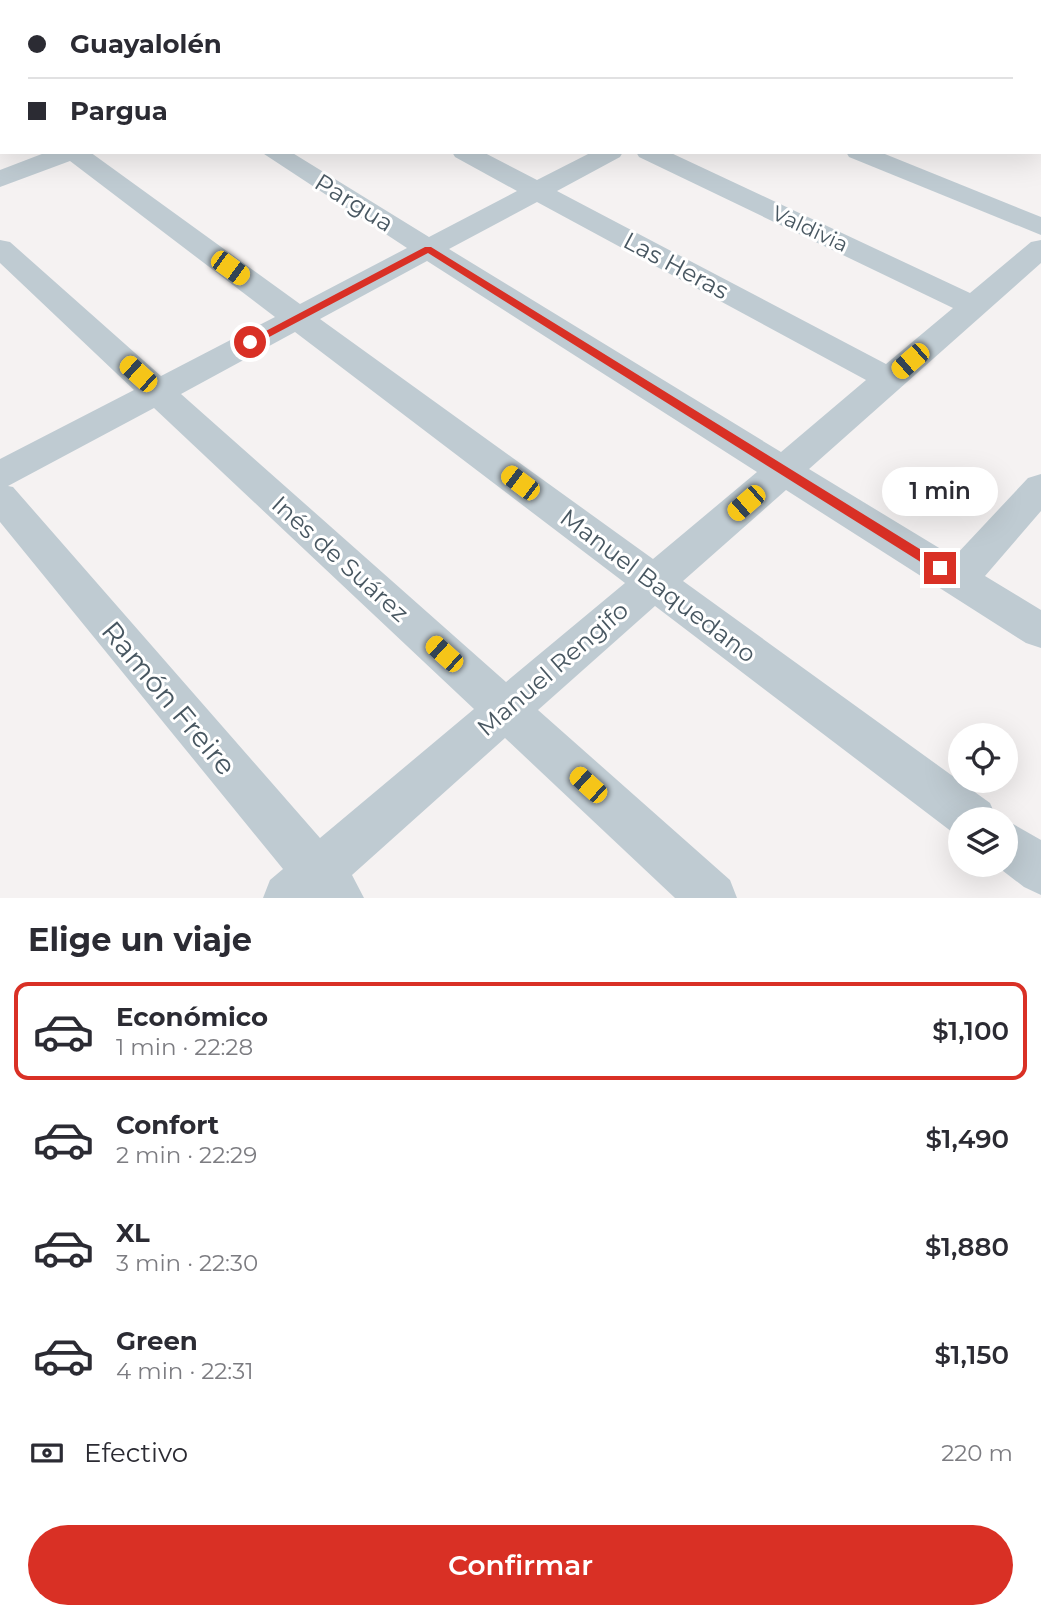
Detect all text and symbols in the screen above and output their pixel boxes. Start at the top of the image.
text: Guayalolén [70,28,222,60]
text: Pargua [70,95,168,127]
street label: Pargua [310,167,399,238]
street label: Valdivia [768,200,852,257]
street label: Las Heras [619,226,734,305]
car [207,247,254,289]
route start [234,326,266,358]
car [888,339,933,383]
car [116,352,161,396]
car [497,462,544,504]
callout: 1 min [882,466,998,516]
text: 1 min [909,477,971,505]
car [724,481,769,525]
street label: Inés de Suárez [266,490,415,628]
street label: Manuel Baquedano [555,503,762,669]
route end [924,552,956,584]
street label: Manuel Rengifo [471,595,634,742]
street label: Ramón Freire [95,614,243,782]
car [422,632,467,676]
map controls [948,723,1018,877]
button: locate [948,723,1018,793]
car [566,763,611,807]
button: layers [948,807,1018,877]
text: Elige un viaje [28,920,252,959]
icon: car [32,1000,95,1063]
text: Económico [116,1001,268,1033]
text: $1,100 [932,1015,1009,1047]
text: 1 min · 22:28 [116,1033,253,1061]
icon: car [32,1108,95,1171]
text: Confort [116,1109,219,1141]
text: $1,490 [925,1123,1009,1155]
text: 2 min · 22:29 [116,1141,257,1169]
icon: car [32,1216,95,1279]
text: XL [116,1217,150,1249]
text: $1,880 [925,1231,1009,1263]
text: 3 min · 22:30 [116,1249,258,1277]
icon: car [32,1324,95,1387]
text: Green [116,1325,198,1357]
text: $1,150 [934,1339,1009,1371]
text: 4 min · 22:31 [116,1357,254,1385]
icon: cash [28,1434,66,1472]
text: Efectivo [84,1437,188,1469]
text: 220 m [941,1439,1013,1467]
button: Confirmar [28,1525,1013,1605]

